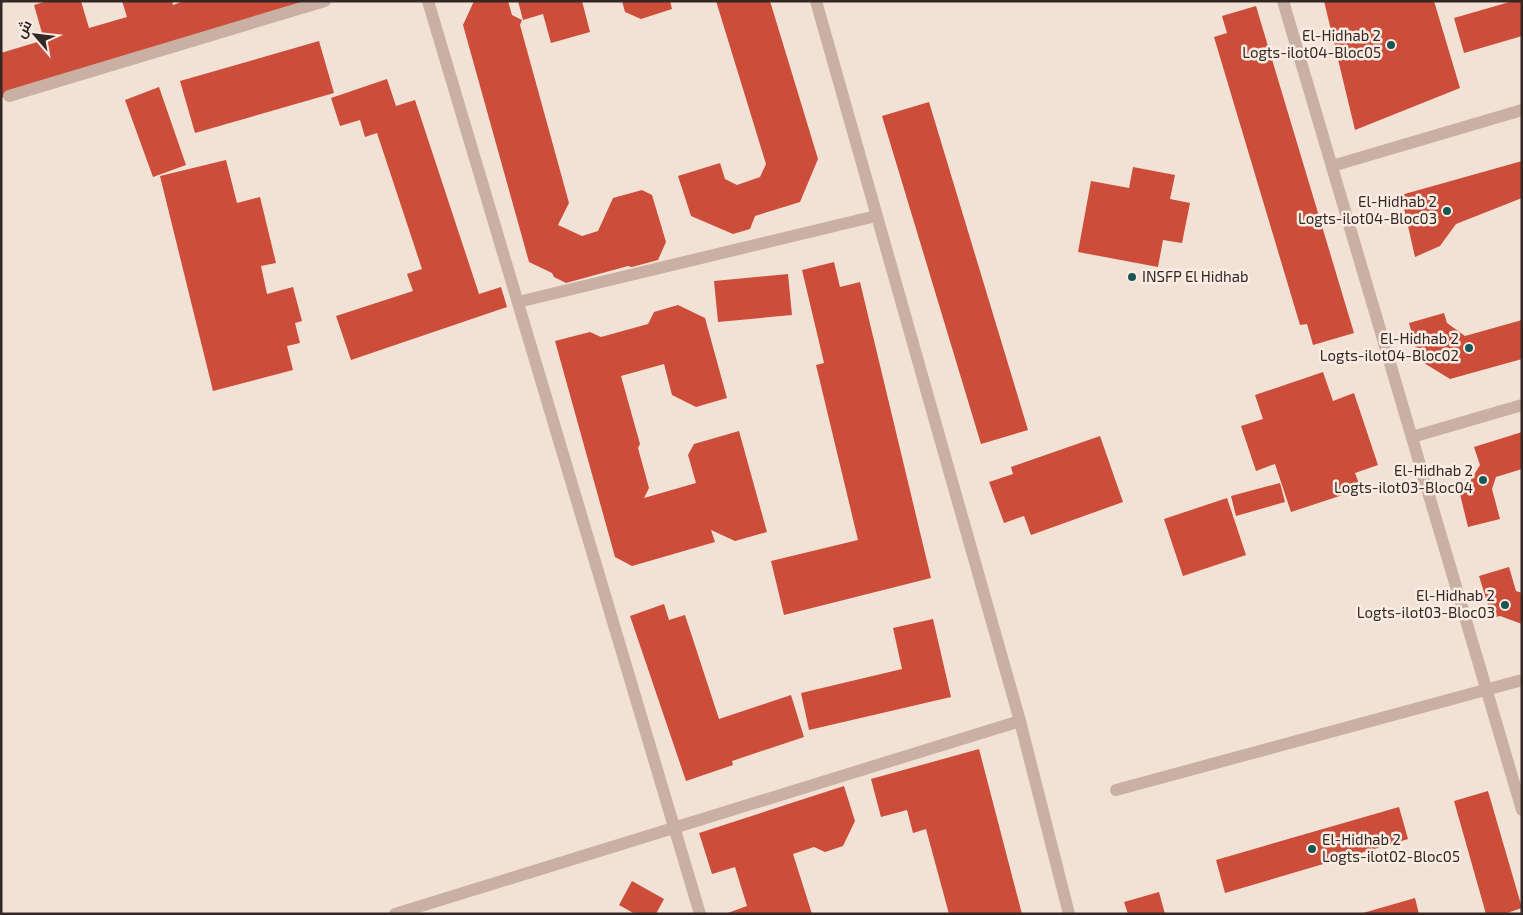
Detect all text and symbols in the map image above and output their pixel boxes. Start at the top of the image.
north arrow [10,10,60,60]
text: ش [11,17,36,41]
place label: El-Hidhab 2 Logts-ilot04-Bloc05 [1242,26,1381,61]
marker: El-Hidhab 2 Logts-ilot04-Bloc05 [1385,39,1397,51]
place label: El-Hidhab 2 Logts-ilot04-Bloc03 [1298,192,1437,227]
marker: El-Hidhab 2 Logts-ilot04-Bloc03 [1441,205,1453,217]
place label: INSFP El Hidhab [1142,267,1249,285]
marker: INSFP El Hidhab [1126,271,1138,283]
place label: El-Hidhab 2 Logts-ilot04-Bloc02 [1320,329,1459,364]
marker: El-Hidhab 2 Logts-ilot04-Bloc02 [1463,342,1475,354]
place label: El-Hidhab 2 Logts-ilot03-Bloc04 [1334,461,1473,496]
marker: El-Hidhab 2 Logts-ilot03-Bloc04 [1477,474,1489,486]
place label: El-Hidhab 2 Logts-ilot03-Bloc03 [1357,586,1495,621]
marker: El-Hidhab 2 Logts-ilot03-Bloc03 [1499,599,1511,611]
place label: El-Hidhab 2 Logts-ilot02-Bloc05 [1322,830,1460,865]
marker: El-Hidhab 2 Logts-ilot02-Bloc05 [1306,843,1318,855]

